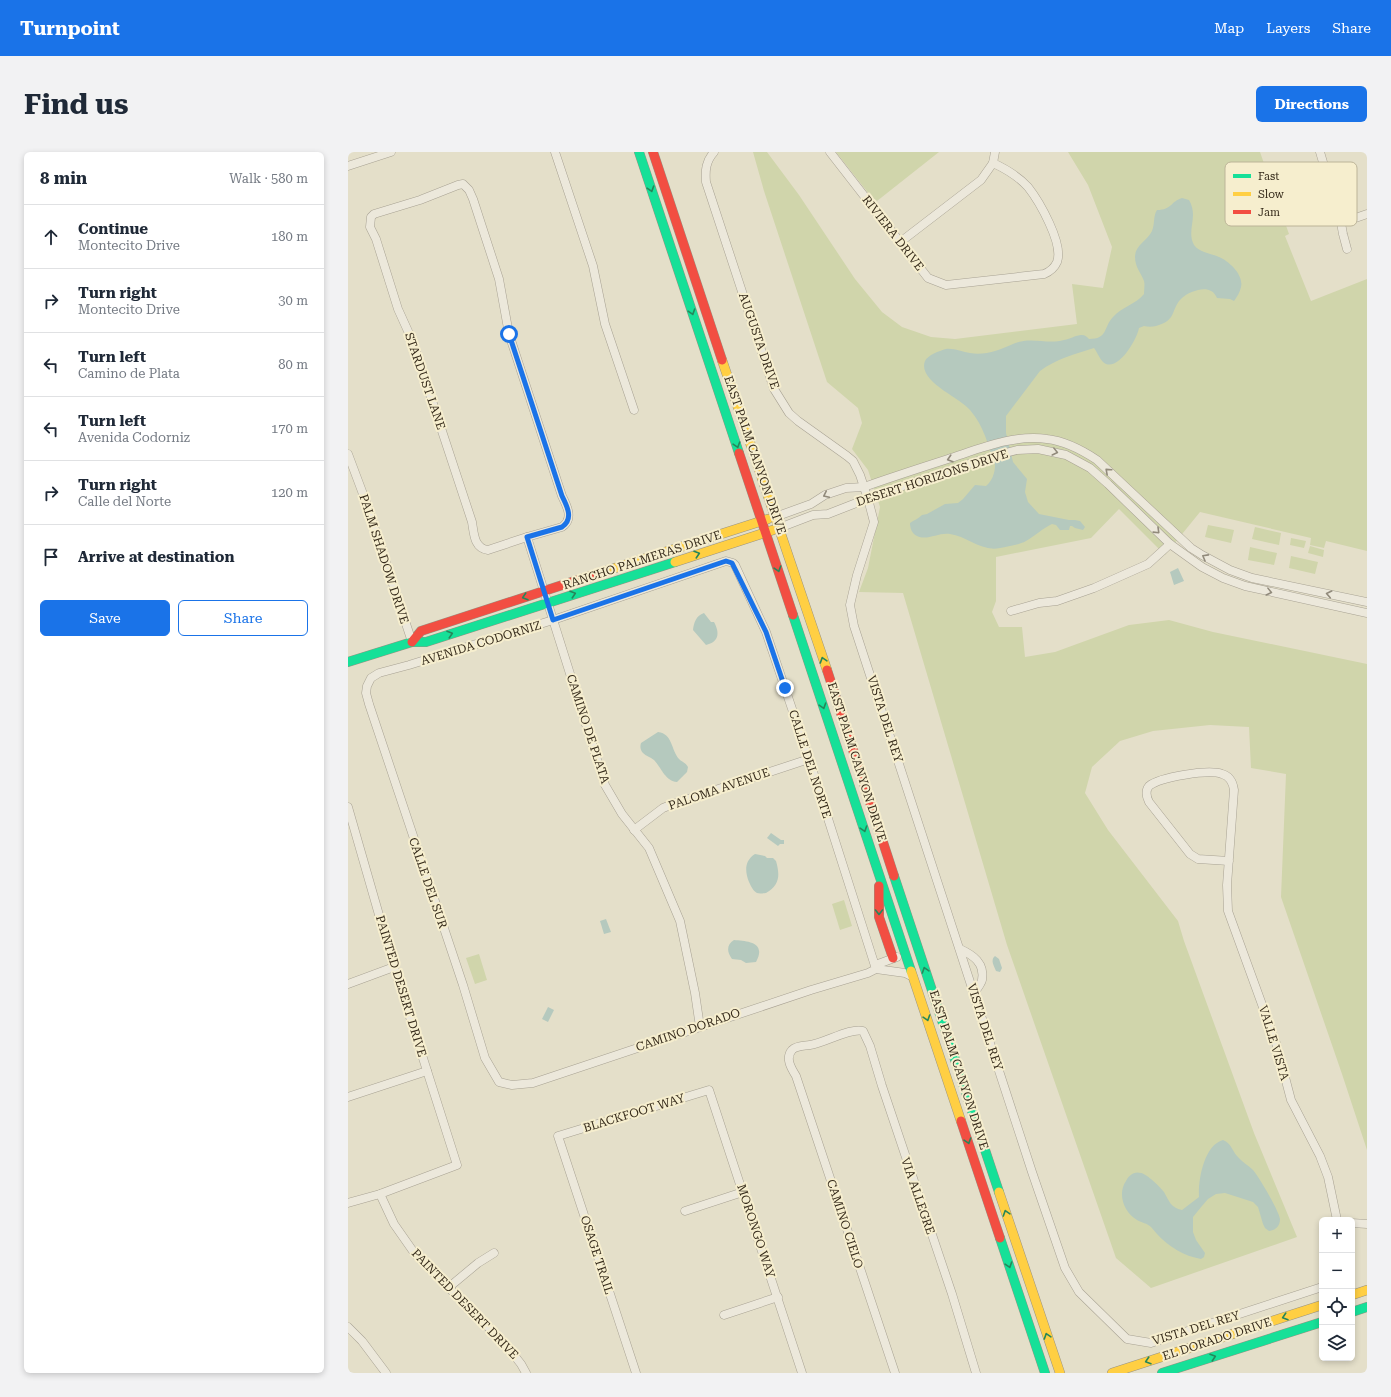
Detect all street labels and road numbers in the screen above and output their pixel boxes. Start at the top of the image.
street label: RIVIERA DRIVE [859,193,927,273]
street label: AUGUSTA DRIVE [736,291,782,391]
street label: STARDUST LANE [402,331,448,431]
street label: EAST PALM CANYON DRIVE [721,374,789,536]
street label: DESERT HORIZONS DRIVE [854,447,1010,509]
street label: PALM SHADOW DRIVE [356,492,412,626]
street label: RANCHO PALMERAS DRIVE [561,528,723,592]
street label: AVENIDA CODORNIZ [419,618,543,668]
street label: CAMINO DE PLATA [564,673,612,786]
street label: VISTA DEL REY [864,674,906,765]
street label: EAST PALM CANYON DRIVE [825,680,889,844]
street label: CALLE DEL NORTE [786,708,834,820]
street label: PALOMA AVENUE [667,765,771,813]
street label: CALLE DEL SUR [406,836,450,931]
street label: PAINTED DESERT DRIVE [373,914,429,1058]
street label: VISTA DEL REY [964,982,1006,1073]
street label: EAST PALM CANYON DRIVE [927,988,991,1152]
street label: VALLE VISTA [1256,1004,1292,1083]
street label: CAMINO DORADO [634,1006,742,1054]
street label: BLACKFOOT WAY [581,1091,687,1135]
street label: VIA ALLEGRE [898,1156,938,1236]
street label: CAMINO CIELO [824,1178,866,1270]
street label: MORONGO WAY [734,1182,778,1280]
street label: OSAGE TRAIL [578,1214,616,1296]
street label: PAINTED DESERT DRIVE [409,1246,521,1362]
street label: VISTA DEL REY [1151,1308,1242,1348]
street label: EL DORADO DRIVE [1161,1315,1273,1363]

